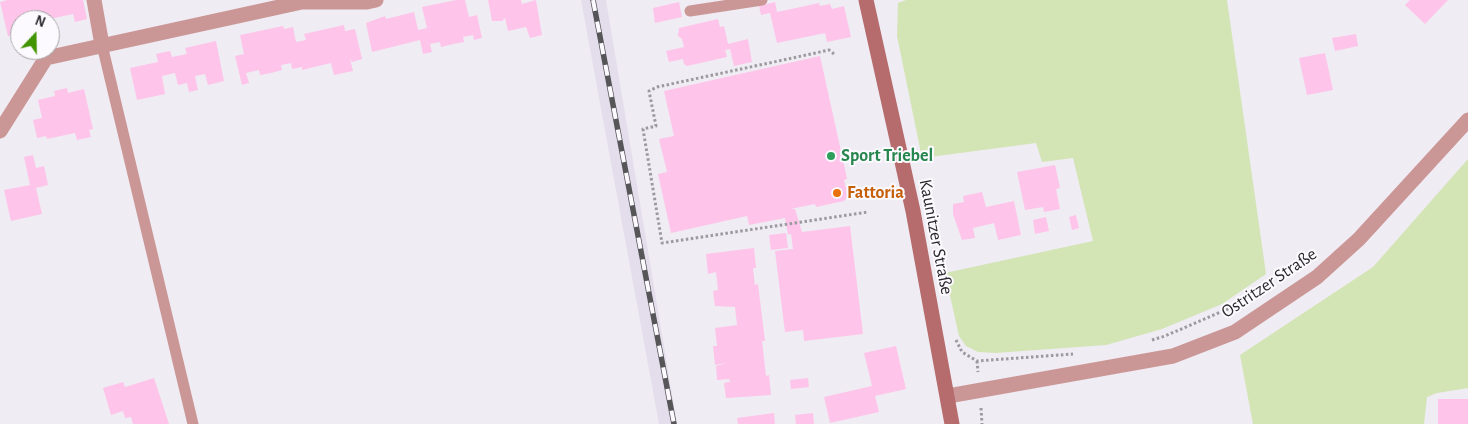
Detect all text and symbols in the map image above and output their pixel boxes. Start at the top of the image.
north arrow [10,10,60,60]
text: N [33,14,47,30]
place label: Sport Triebel [841,145,933,167]
marker: Sport Triebel [825,150,837,162]
street label: Kaunitzer Straße [914,177,958,297]
place label: Fattoria [847,182,904,204]
marker: Fattoria [831,187,843,199]
street label: Ostritzer Straße [1217,243,1321,323]

